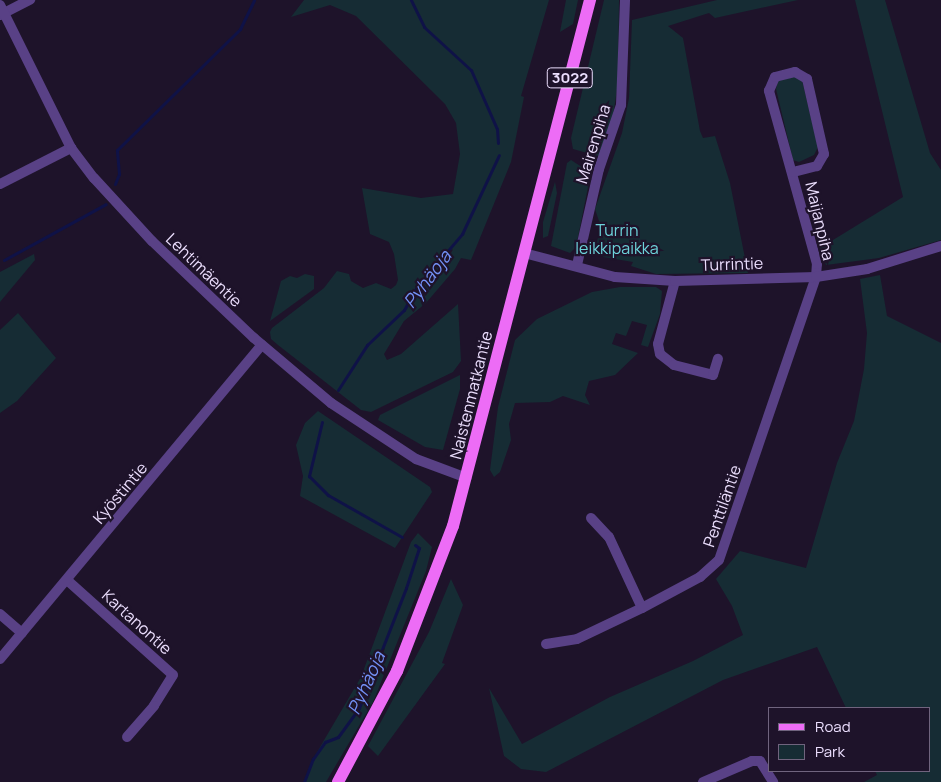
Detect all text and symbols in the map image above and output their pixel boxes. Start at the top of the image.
road number: 3022 [546,66,594,90]
street label: Mairenpiha [572,102,614,186]
street label: Maijanpiha [802,180,838,262]
park label: Turrin leikkipaikka [575,220,659,258]
street label: Lehtimäentie [162,229,246,311]
water label: Pyhäoja [398,246,456,312]
street label: Turrintie [700,253,764,275]
street label: Naistenmatkantie [446,329,496,461]
street label: Kyöstintie [89,459,151,527]
street label: Penttiläntie [699,462,745,550]
street label: Kartanontie [98,586,176,658]
water label: Pyhäoja [343,648,389,718]
legend [768,707,931,772]
text: Road [815,716,851,737]
text: Park [815,741,845,762]

